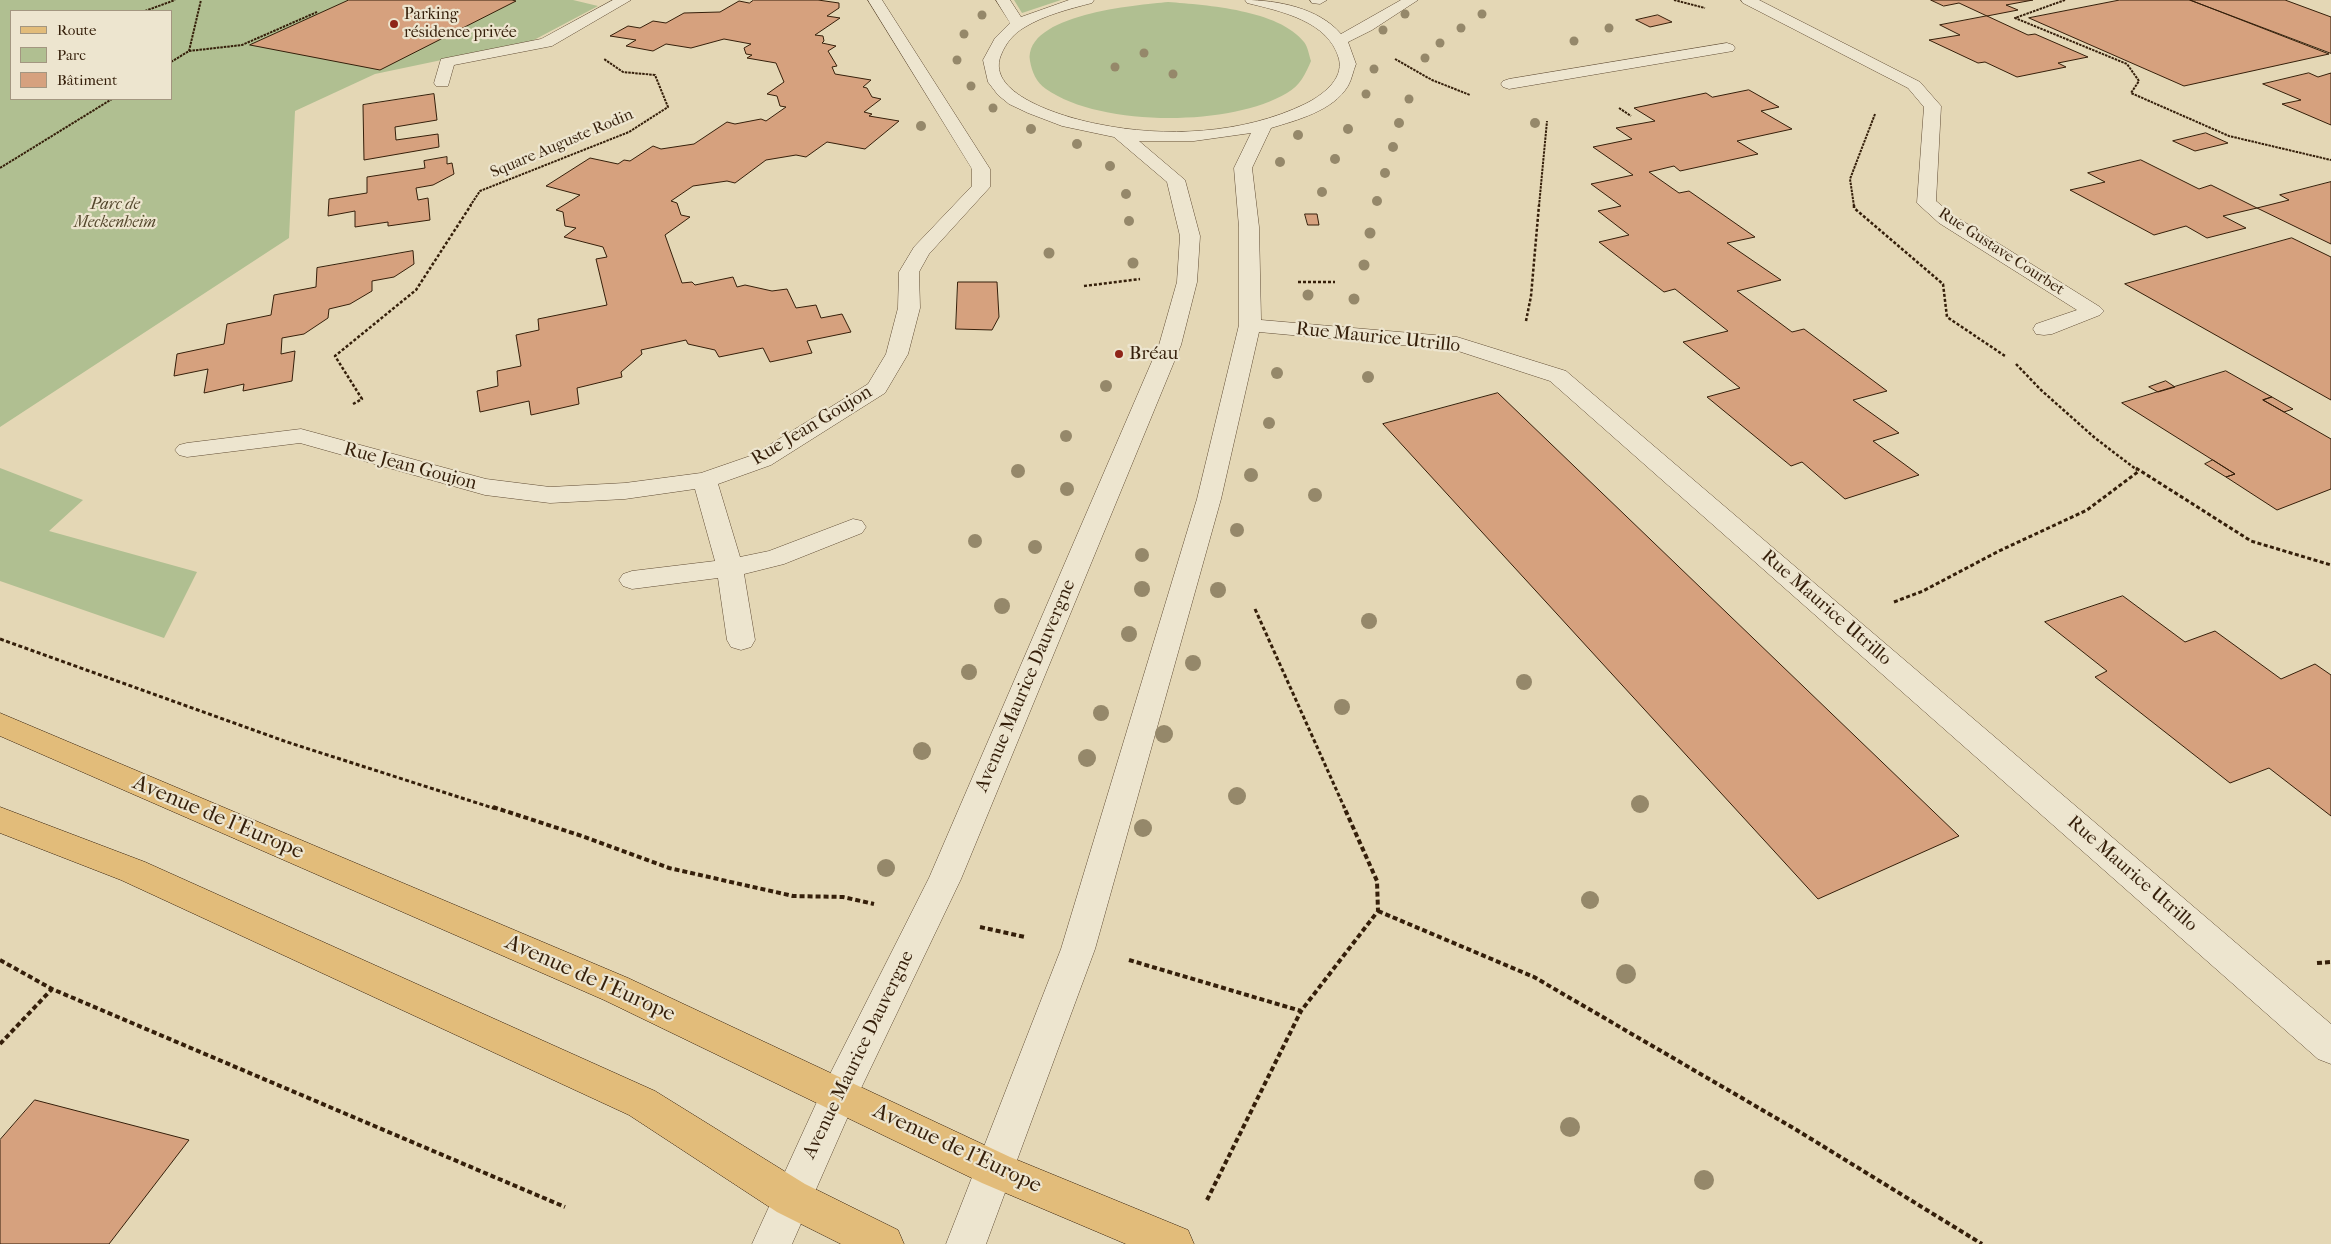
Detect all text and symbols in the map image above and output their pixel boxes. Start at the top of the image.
place label: Parking résidence privée [404,5,517,43]
legend [10,10,172,100]
marker: Parking résidence privée [388,18,400,30]
text: Route [57,21,96,39]
text: Parc [57,46,86,64]
text: Bâtiment [57,71,117,89]
street label: Square Auguste Rodin [488,105,636,183]
park label: Parc de Meckenheim [74,195,156,233]
street label: Rue Gustave Courbet [1934,204,2068,300]
street label: Rue Maurice Utrillo [1295,318,1461,358]
place label: Bréau [1129,343,1178,365]
marker: Bréau [1113,348,1125,360]
street label: Rue Jean Goujon [748,381,876,471]
street label: Rue Jean Goujon [341,438,479,496]
street label: Rue Maurice Utrillo [1756,545,1896,671]
street label: Avenue Maurice Dauvergne [971,576,1081,796]
street label: Avenue de l'Europe [129,770,307,866]
street label: Rue Maurice Utrillo [2062,811,2202,937]
street label: Avenue de l'Europe [501,930,679,1028]
street label: Avenue Maurice Dauvergne [799,947,919,1163]
street label: Avenue de l'Europe [868,1098,1046,1200]

